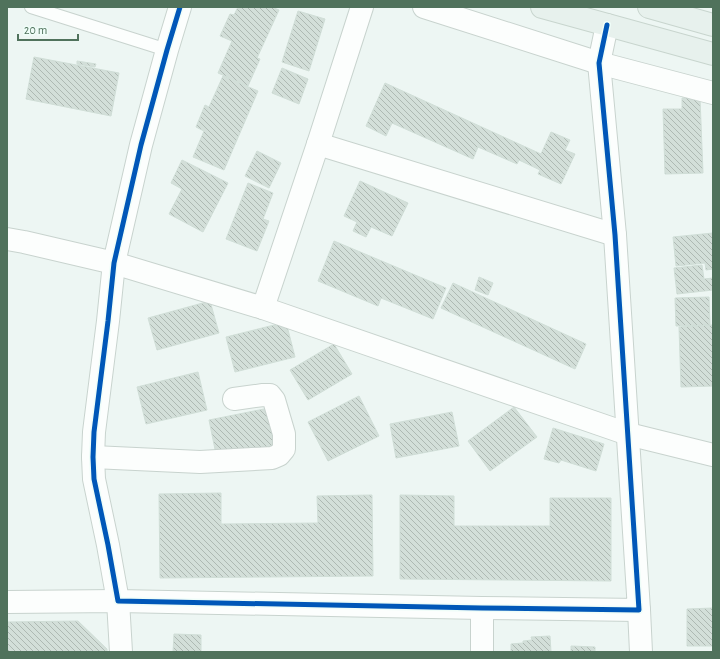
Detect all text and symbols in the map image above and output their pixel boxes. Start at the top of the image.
scale bar [18,16,78,42]
text: 20 m [24,24,47,36]

